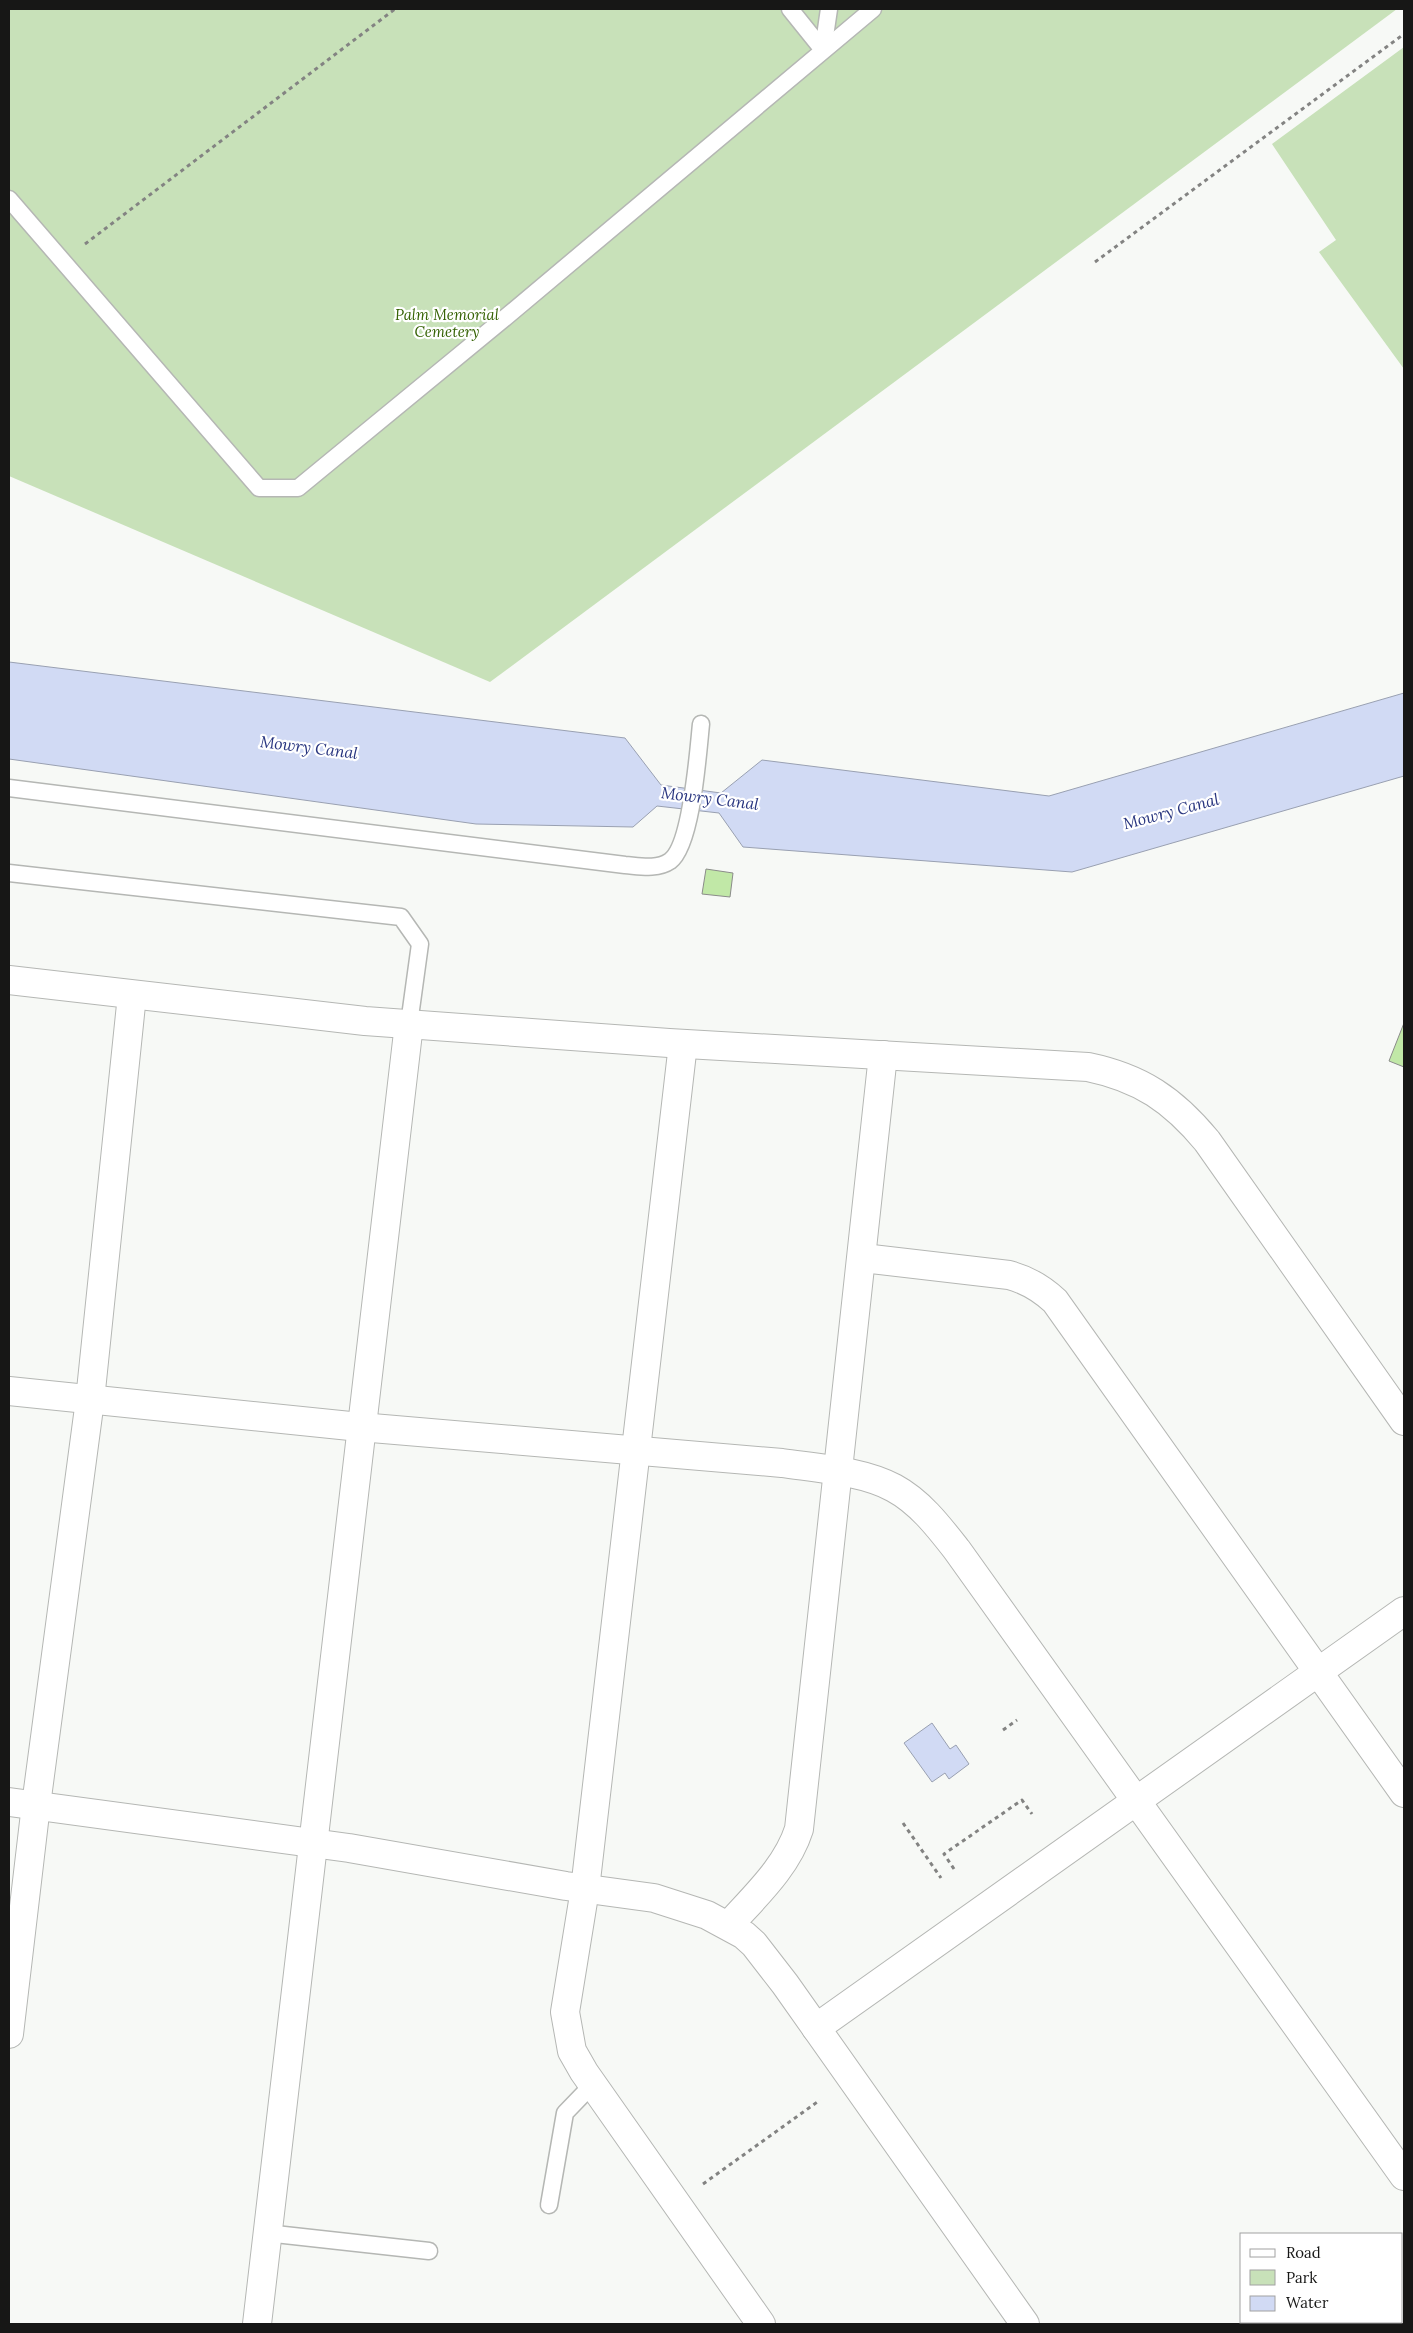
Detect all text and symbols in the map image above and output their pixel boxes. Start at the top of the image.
park label: Palm Memorial Cemetery [395,305,500,341]
water label: Mowry Canal [259,731,360,763]
water label: Mowry Canal [660,782,761,814]
water label: Mowry Canal [1121,788,1222,833]
legend [1240,2233,1403,2323]
text: Road [1286,2243,1321,2262]
text: Park [1286,2268,1317,2287]
text: Water [1286,2293,1329,2312]

